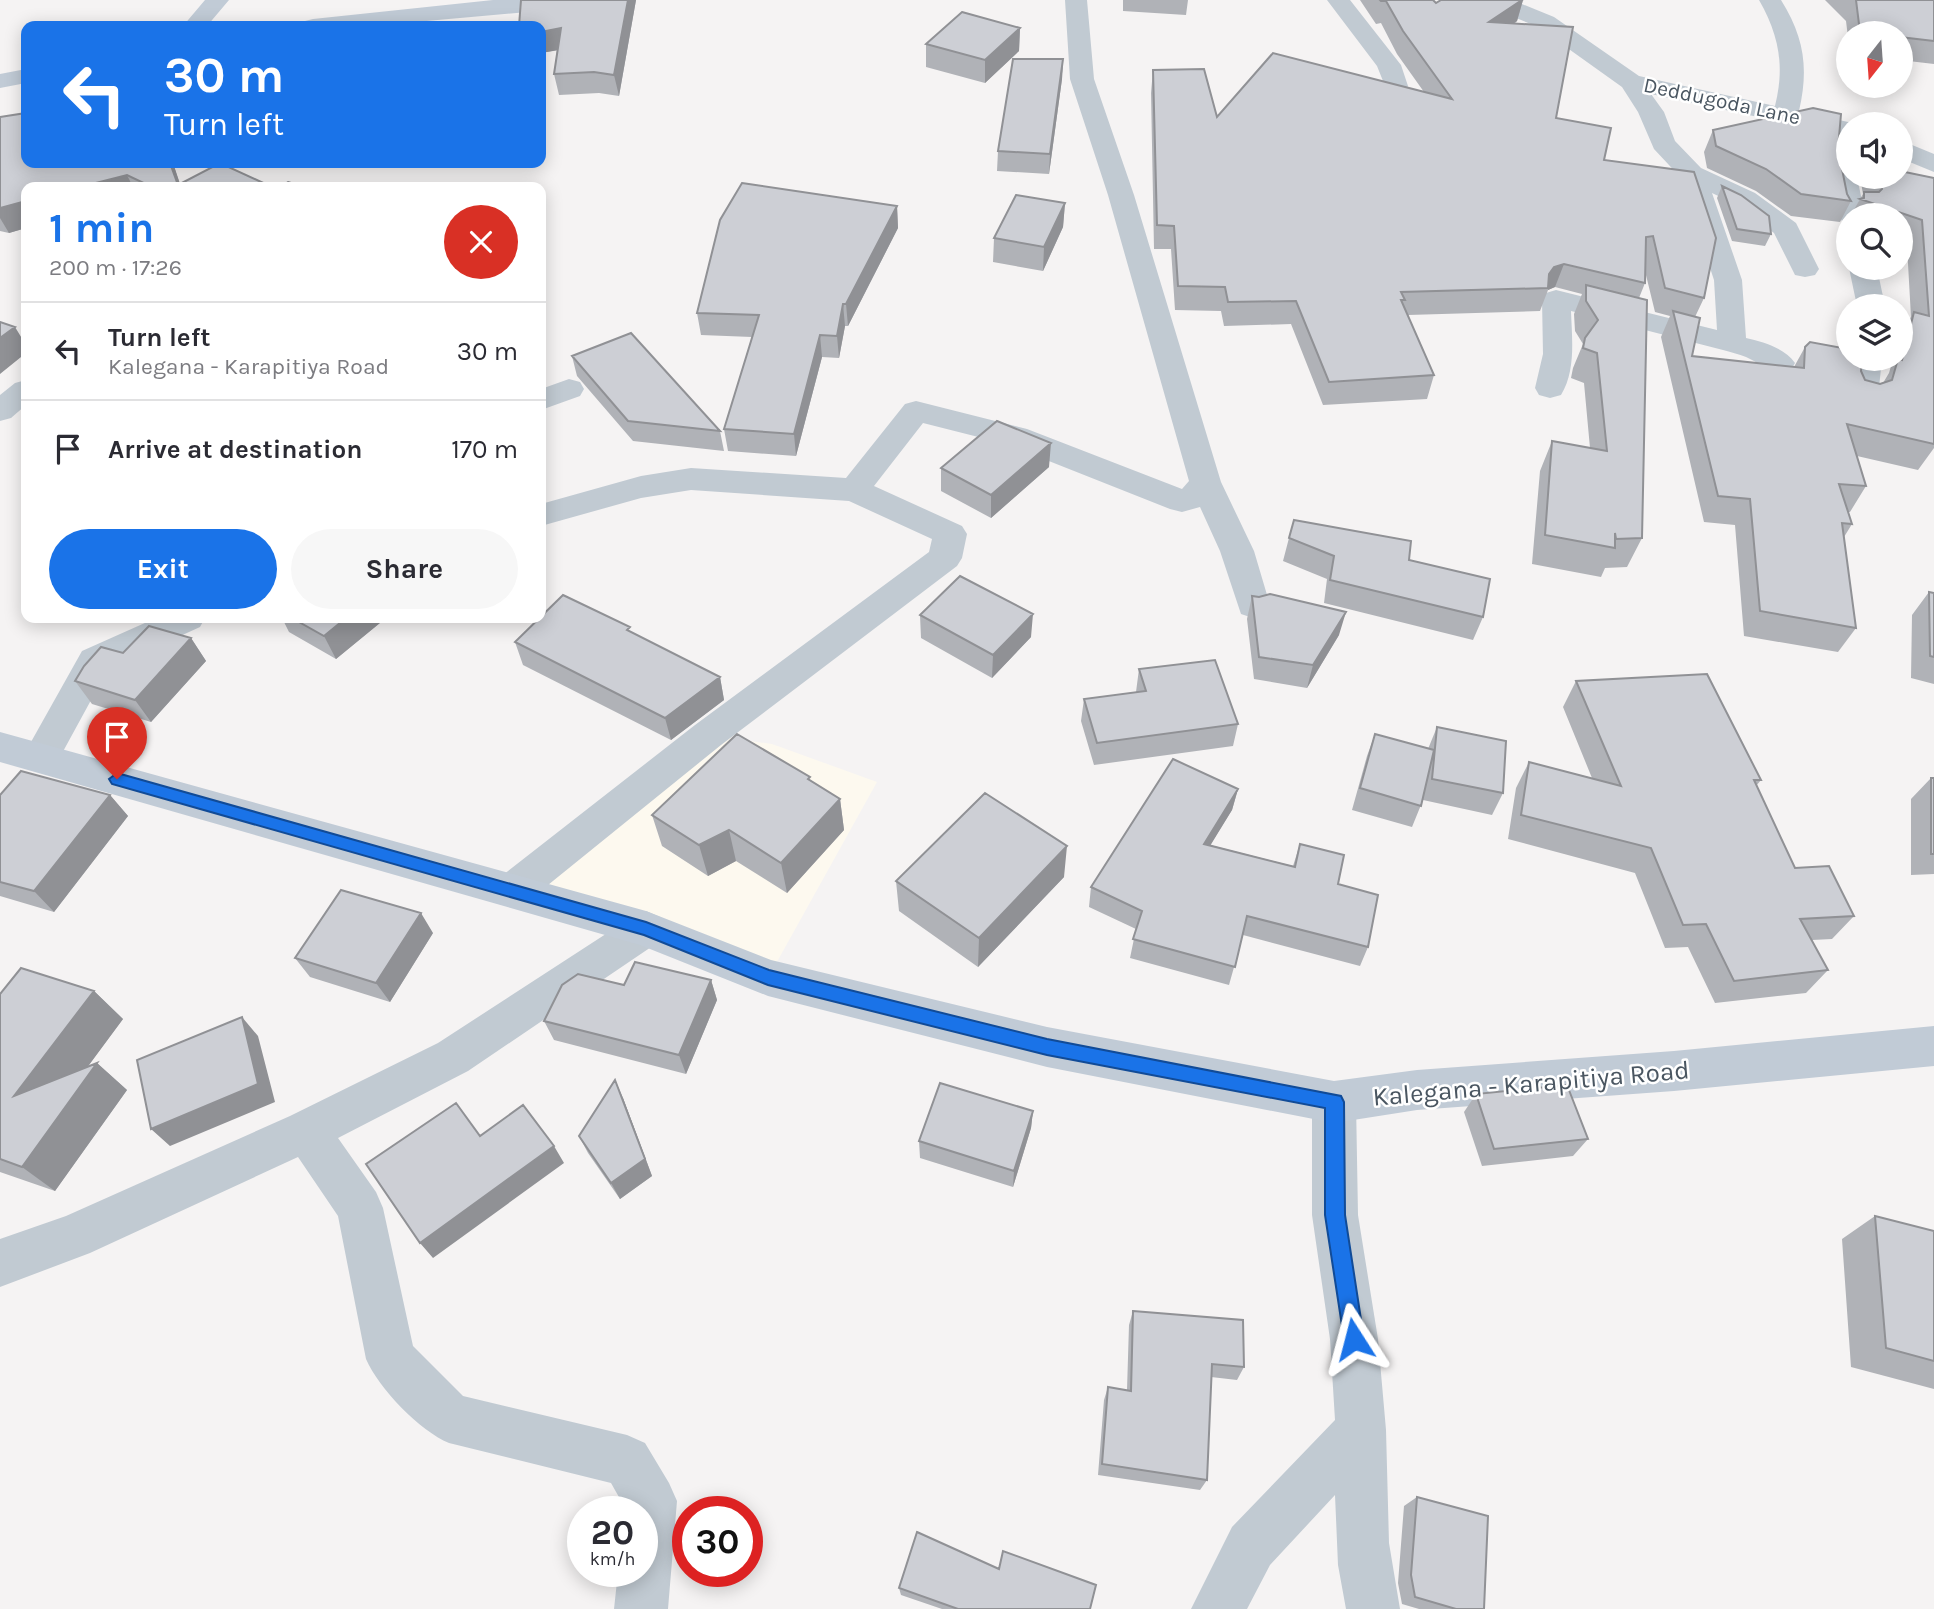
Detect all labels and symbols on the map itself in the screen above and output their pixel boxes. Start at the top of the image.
north arrow [1836,21,1913,98]
street label: Deddugoda Lane [1642,73,1802,129]
pin [87,707,147,779]
street label: Kalegana - Karapitiya Road [1371,1054,1691,1113]
position arrow [1317,1302,1391,1376]
speed limit sign: 30 [672,1496,763,1587]

